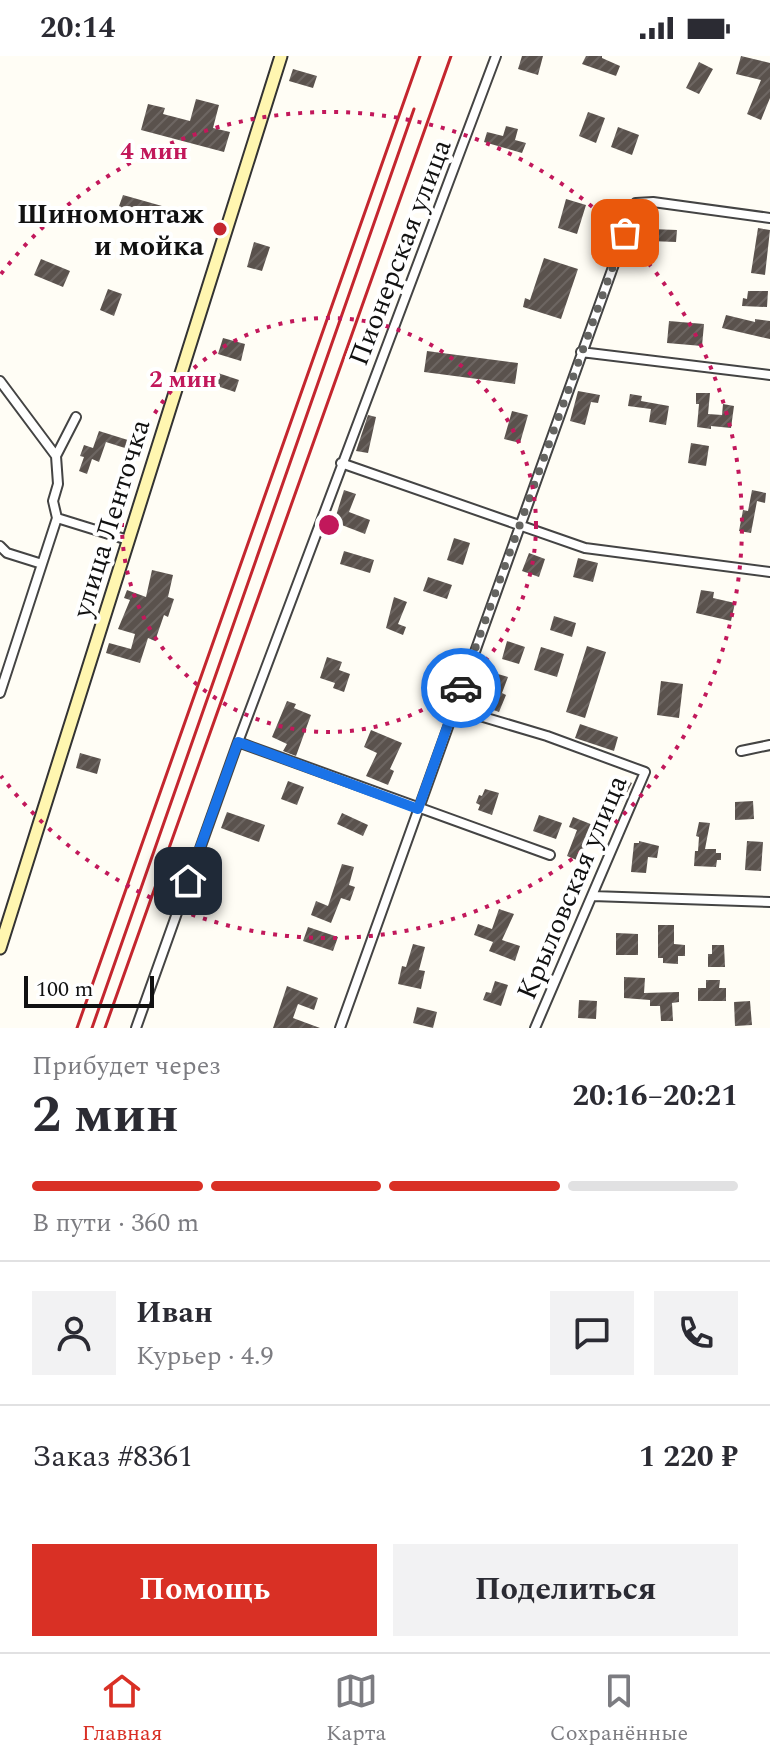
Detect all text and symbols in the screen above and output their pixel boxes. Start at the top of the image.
text: 20:14 [40,5,115,51]
street label: Пионерская улица [337,133,464,372]
text: 4 мин [120,134,188,170]
place label: Шиномонтаж и мойка [17,193,205,268]
pin [591,199,659,267]
icon: bag [603,211,647,255]
marker: Шиномонтаж и мойка [211,220,229,238]
text: 2 мин [149,362,217,398]
street label: улица Ленточка [61,413,162,624]
centre of rings [315,511,343,539]
courier [421,648,501,728]
icon: car [439,666,483,710]
street label: Крыловская улица [506,768,639,1007]
pin [154,847,222,915]
icon: home [166,859,210,903]
scale bar [24,972,154,1008]
text: 100 m [36,973,93,1006]
text: Прибудет через [32,1046,221,1086]
text: 20:16–20:21 [572,1073,738,1119]
text: 2 мин [32,1076,179,1155]
text: В пути · 360 m [32,1203,199,1243]
text: Иван [136,1290,213,1336]
button: person [32,1291,116,1375]
button: chat [550,1291,634,1375]
button: phone [654,1291,738,1375]
text: Курьер · 4.9 [136,1336,273,1376]
text: Заказ #8361 [32,1434,193,1480]
text: 1 220 ₽ [639,1434,738,1480]
button: Помощь [32,1544,377,1636]
button: Поделиться [393,1544,738,1636]
tab: Главная [82,1669,163,1750]
tab: Карта [326,1669,386,1750]
tab: Сохранённые [550,1669,688,1750]

